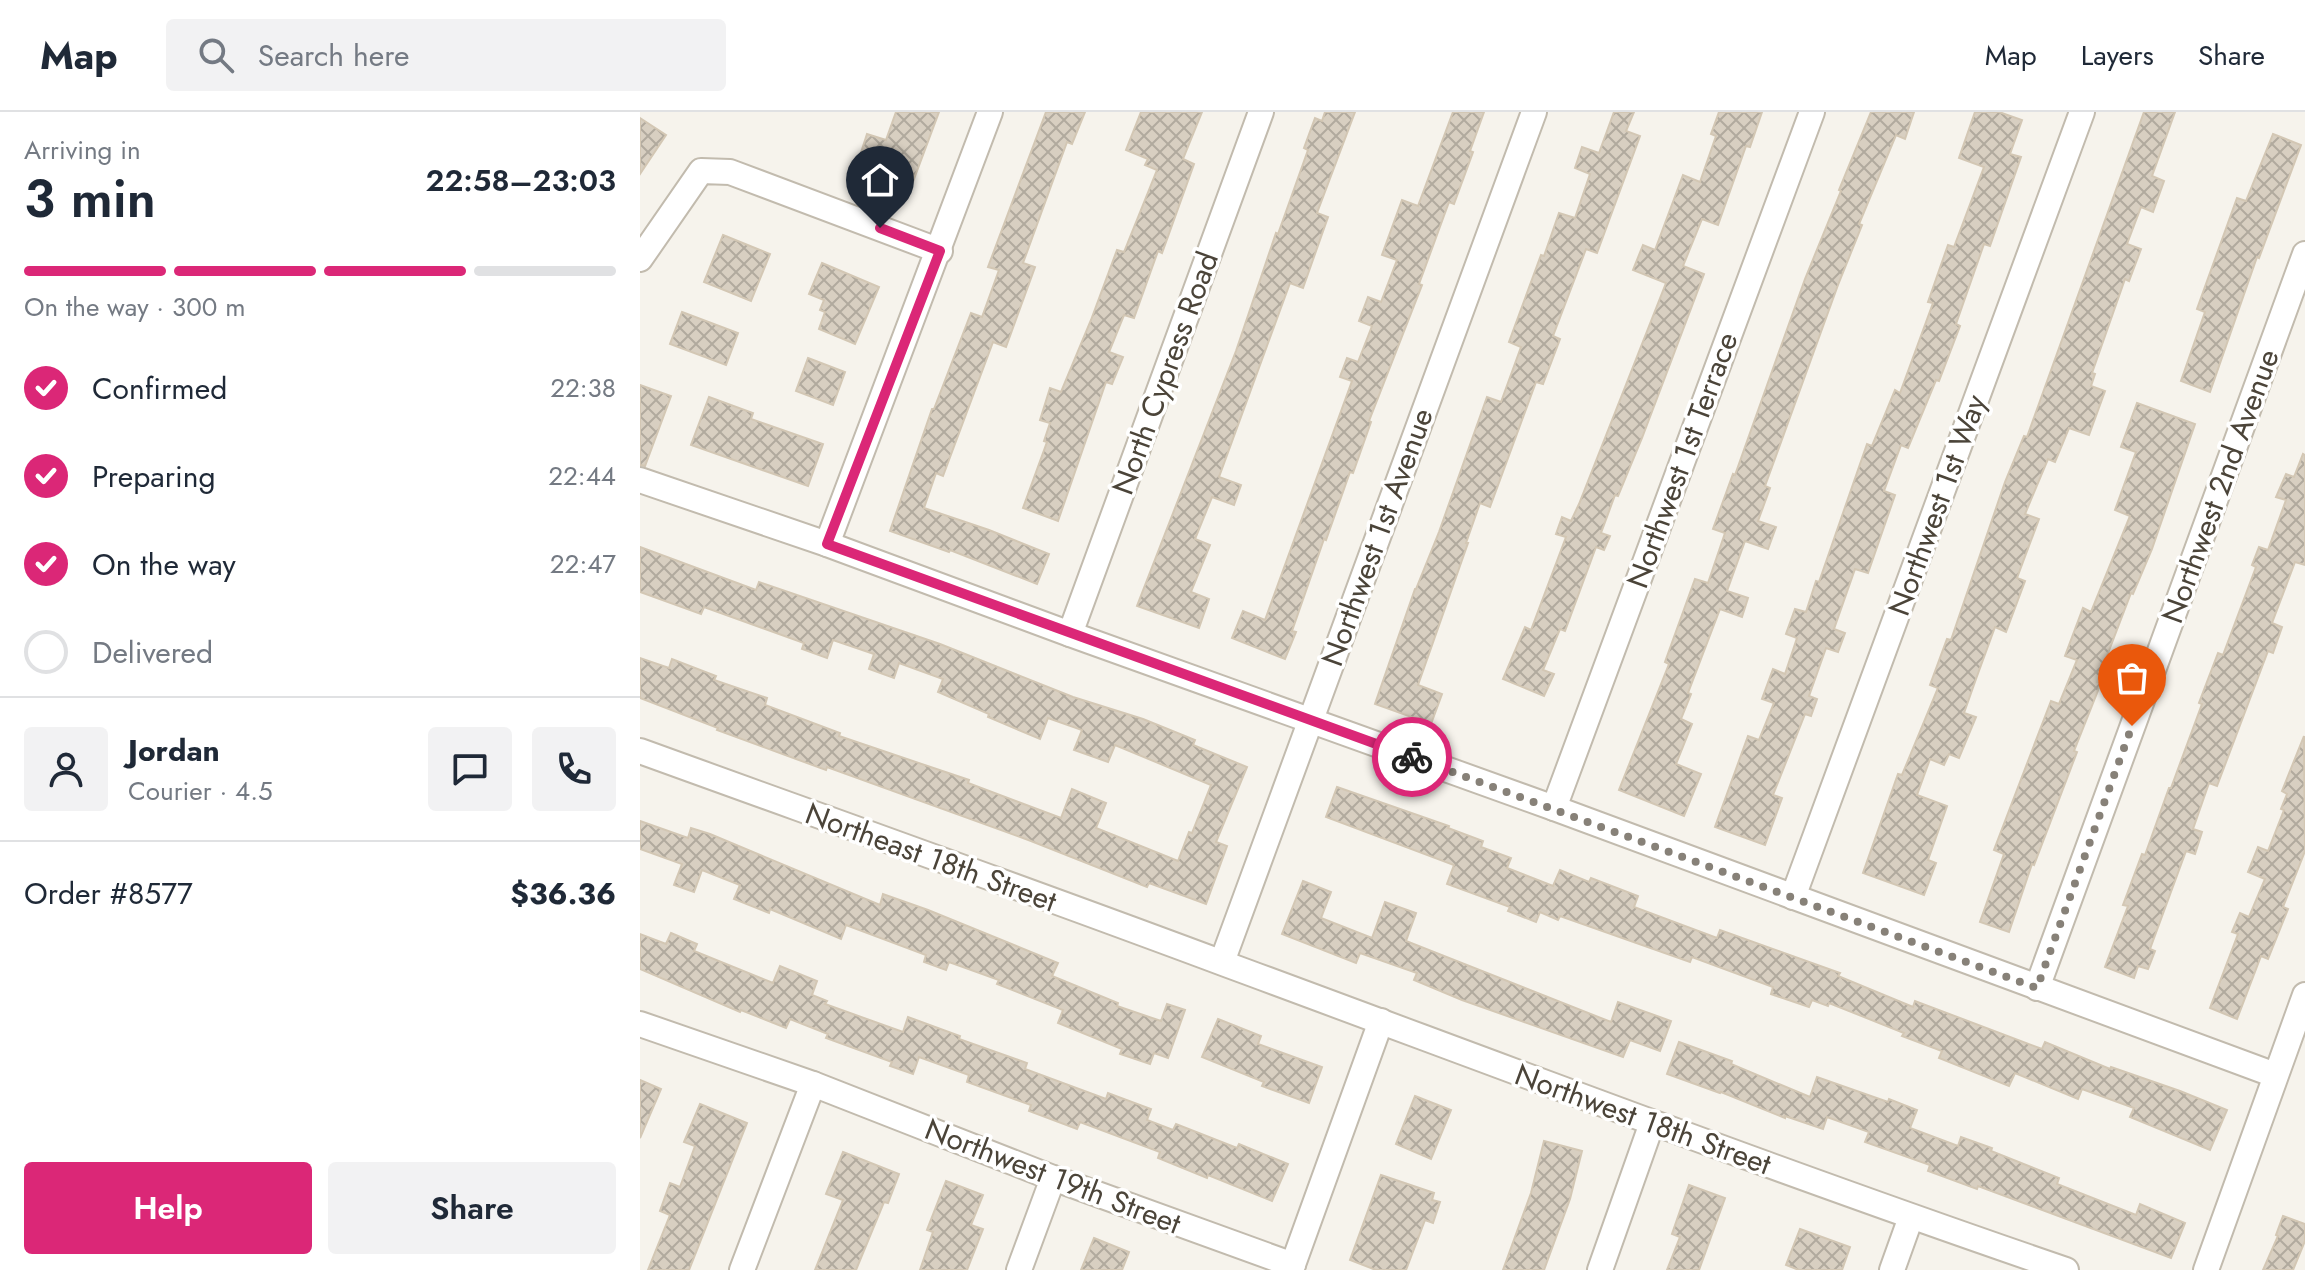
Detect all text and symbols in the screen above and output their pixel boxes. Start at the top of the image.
search box [166,19,726,91]
text: Map [40,28,118,83]
icon: search [194,33,238,77]
text: Search here [258,34,410,77]
text: Map [1985,35,2037,76]
text: Layers [2081,35,2154,76]
text: Share [2198,35,2265,76]
text: Arriving in [24,131,141,169]
pin [846,146,914,228]
icon: home [858,158,902,202]
text: 22:58–23:03 [426,159,616,202]
text: 3 min [24,161,156,237]
street label: North Cypress Road [1101,245,1229,501]
text: On the way · 300 m [24,288,245,326]
street label: Northwest 1st Terrace [1616,326,1748,594]
street label: Northwest 2nd Avenue [2150,343,2290,629]
icon: check [24,366,68,410]
text: Confirmed [92,367,227,410]
text: 22:38 [550,369,616,407]
street label: Northwest 1st Way [1877,388,1997,622]
street label: Northwest 1st Avenue [1310,402,1444,672]
icon: check [24,454,68,498]
text: Preparing [92,455,216,498]
text: 22:44 [548,457,616,495]
icon: check [24,542,68,586]
text: On the way [92,543,236,586]
text: 22:47 [550,545,616,583]
text: Delivered [92,631,213,674]
pin [2098,644,2166,726]
icon: bag [2110,656,2154,700]
courier [1372,717,1452,797]
button: person [24,727,108,811]
button: chat [428,727,512,811]
button: phone [532,727,616,811]
text: Jordan [128,729,220,772]
icon: bike [1390,735,1434,779]
text: Courier · 4.5 [128,772,273,810]
street label: Northeast 18th Street [799,792,1063,923]
text: Order #8577 [24,872,193,915]
text: $36.36 [510,872,616,915]
street label: Northwest 18th Street [1509,1053,1778,1186]
street label: Northwest 19th Street [919,1107,1188,1245]
button: Help [24,1162,312,1254]
button: Share [328,1162,616,1254]

